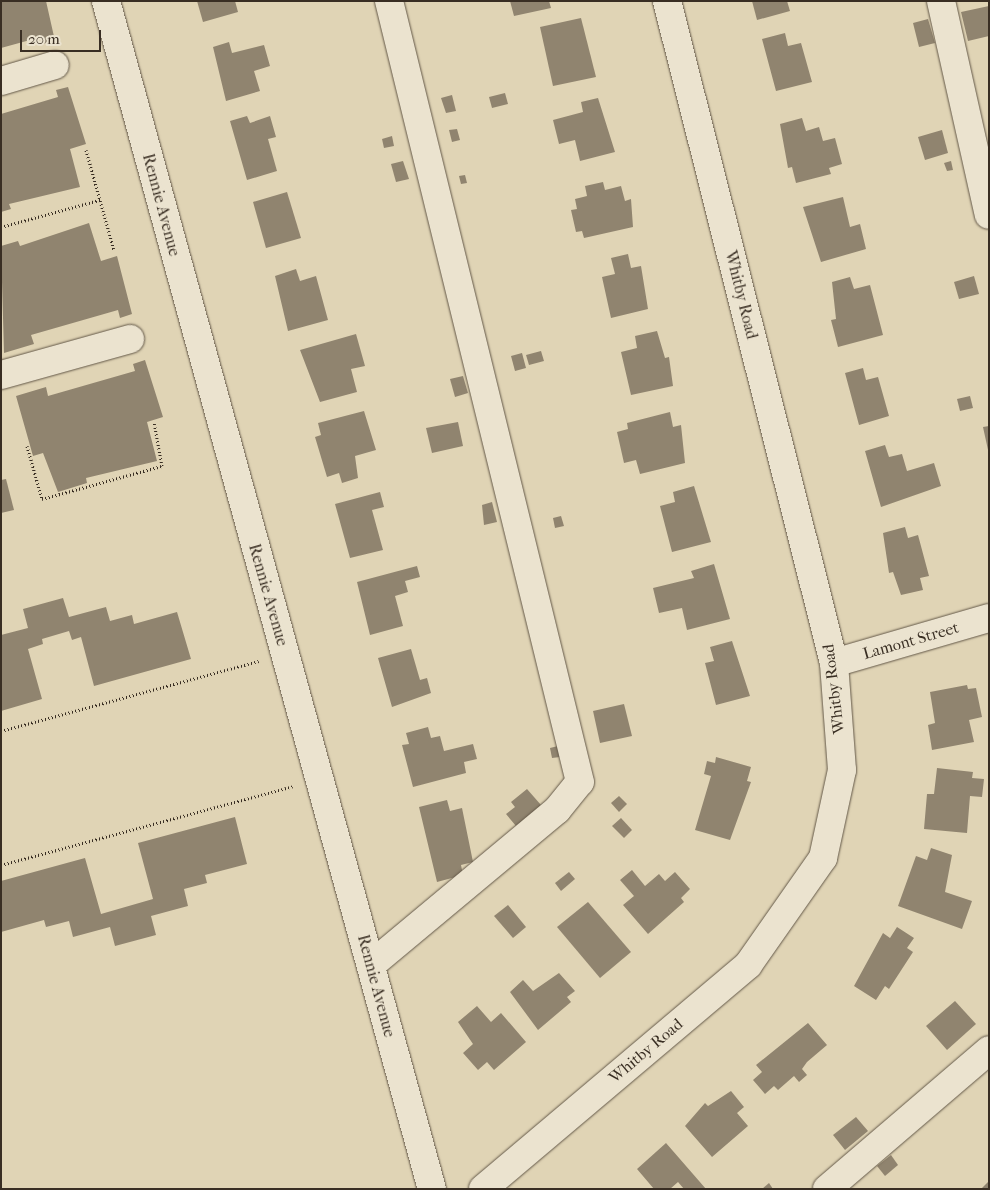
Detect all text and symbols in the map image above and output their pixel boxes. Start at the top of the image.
scale bar [22,20,104,52]
text: 20 m [28,30,60,48]
street label: Rennie Avenue [138,152,184,258]
street label: Whitby Road [721,249,761,341]
street label: Rennie Avenue [244,542,292,648]
street label: Lamont Street [861,618,961,664]
street label: Whitby Road [819,643,849,735]
street label: Rennie Avenue [353,933,399,1039]
street label: Whitby Road [605,1015,687,1087]

